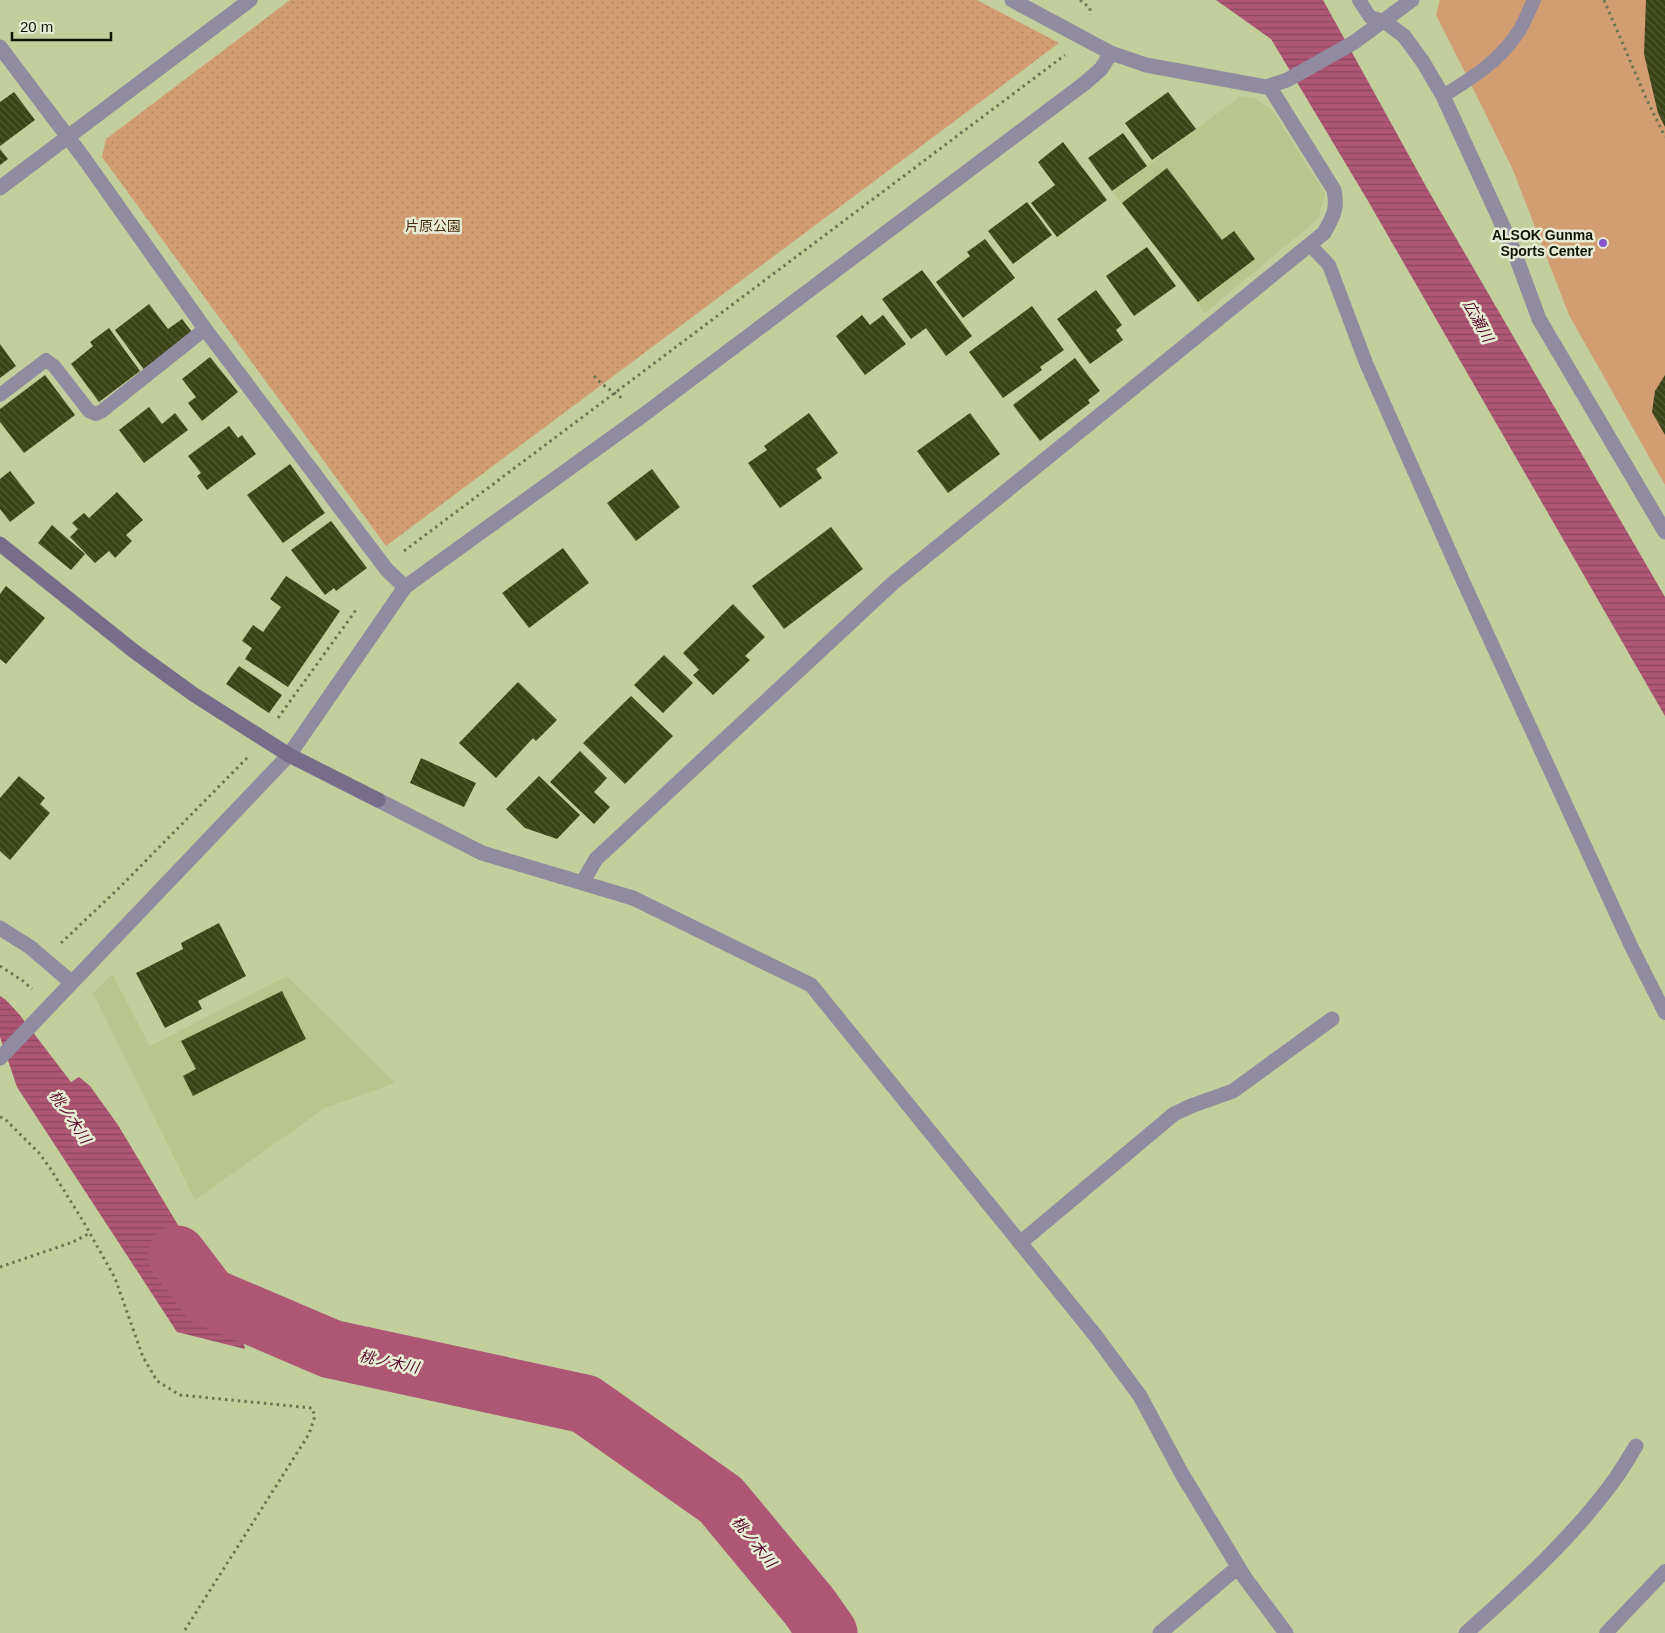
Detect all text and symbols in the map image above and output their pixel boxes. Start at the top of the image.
scale bar [12,10,111,42]
text: 20 m [20,18,53,35]
park label: 片原公園 [405,218,461,234]
place label: ALSOK Gunma Sports Center [1492,227,1594,259]
marker: ALSOK Gunma Sports Center [1597,237,1609,249]
water label: 広瀬川 [1460,297,1498,346]
water label: 桃ノ木川 [47,1087,95,1148]
water label: 桃ノ木川 [358,1347,422,1376]
water label: 桃ノ木川 [729,1513,781,1572]

